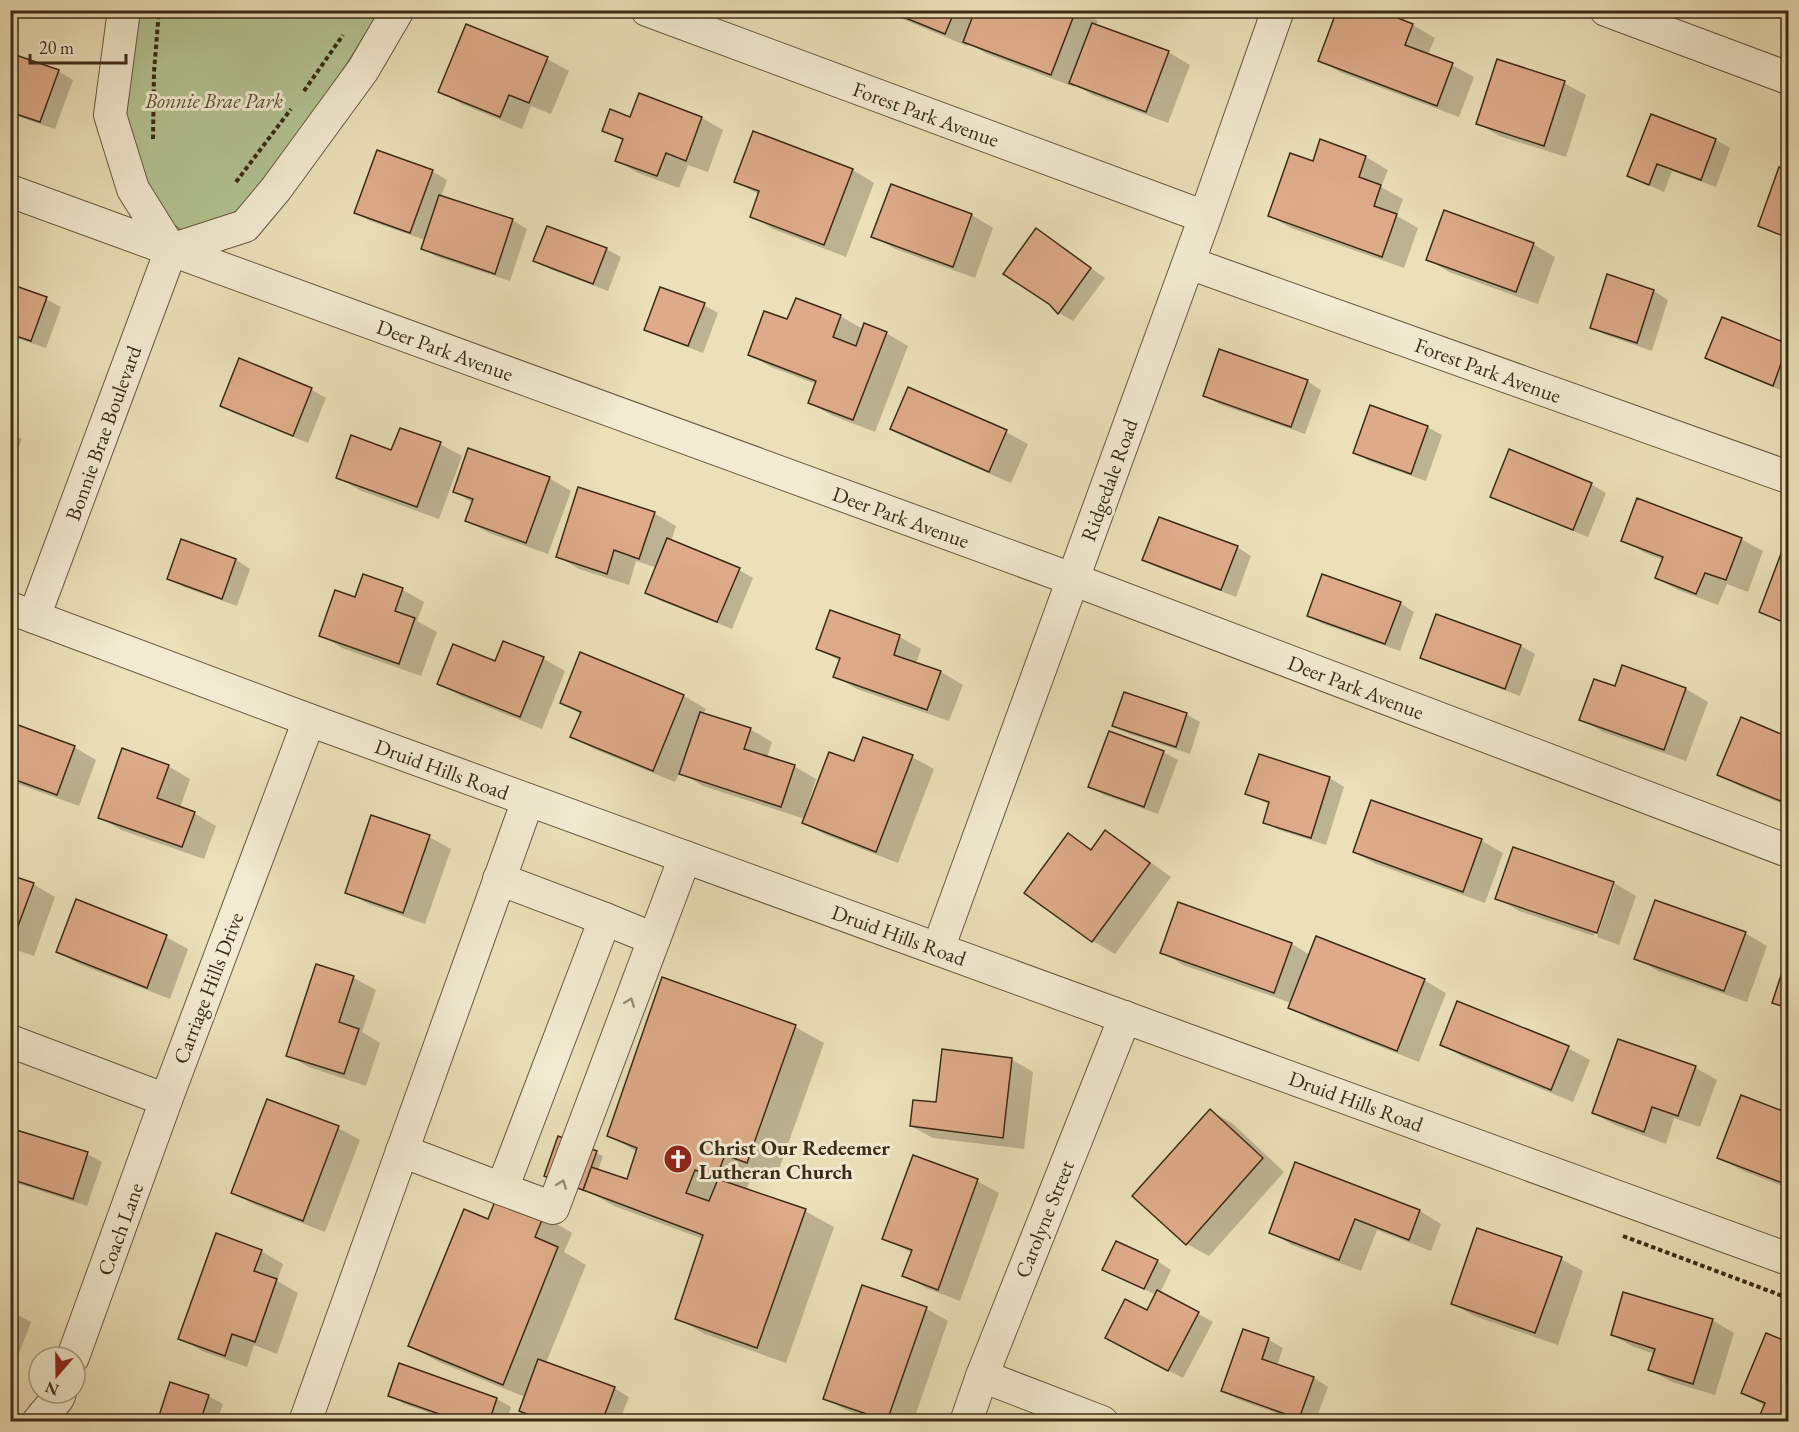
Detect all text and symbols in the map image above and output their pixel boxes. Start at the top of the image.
scale bar [30,27,126,65]
text: 20 m [39,36,74,59]
street label: Forest Park Avenue [849,75,1003,153]
park label: Bonnie Brae Park [144,87,283,114]
street label: Deer Park Avenue [373,313,517,387]
street label: Forest Park Avenue [1411,331,1565,409]
street label: Bonnie Brae Boulevard [59,341,147,524]
street label: Ridgedale Road [1074,415,1144,545]
street label: Deer Park Avenue [829,480,973,554]
street label: Deer Park Avenue [1284,649,1428,725]
street label: Druid Hills Road [371,732,513,806]
street label: Druid Hills Road [828,898,970,972]
street label: Carriage Hills Drive [167,908,249,1068]
one-way arrow [623,997,636,1008]
street label: Druid Hills Road [1285,1064,1427,1138]
place label: Christ Our Redeemer Lutheran Church [699,1134,890,1185]
church icon: Christ Our Redeemer Lutheran Church [662,1143,694,1175]
street label: Carolyne Street [1008,1156,1080,1282]
street label: Coach Lane [91,1179,149,1279]
one-way arrow [554,1179,567,1190]
north arrow [27,1345,87,1405]
text: N [42,1377,62,1401]

